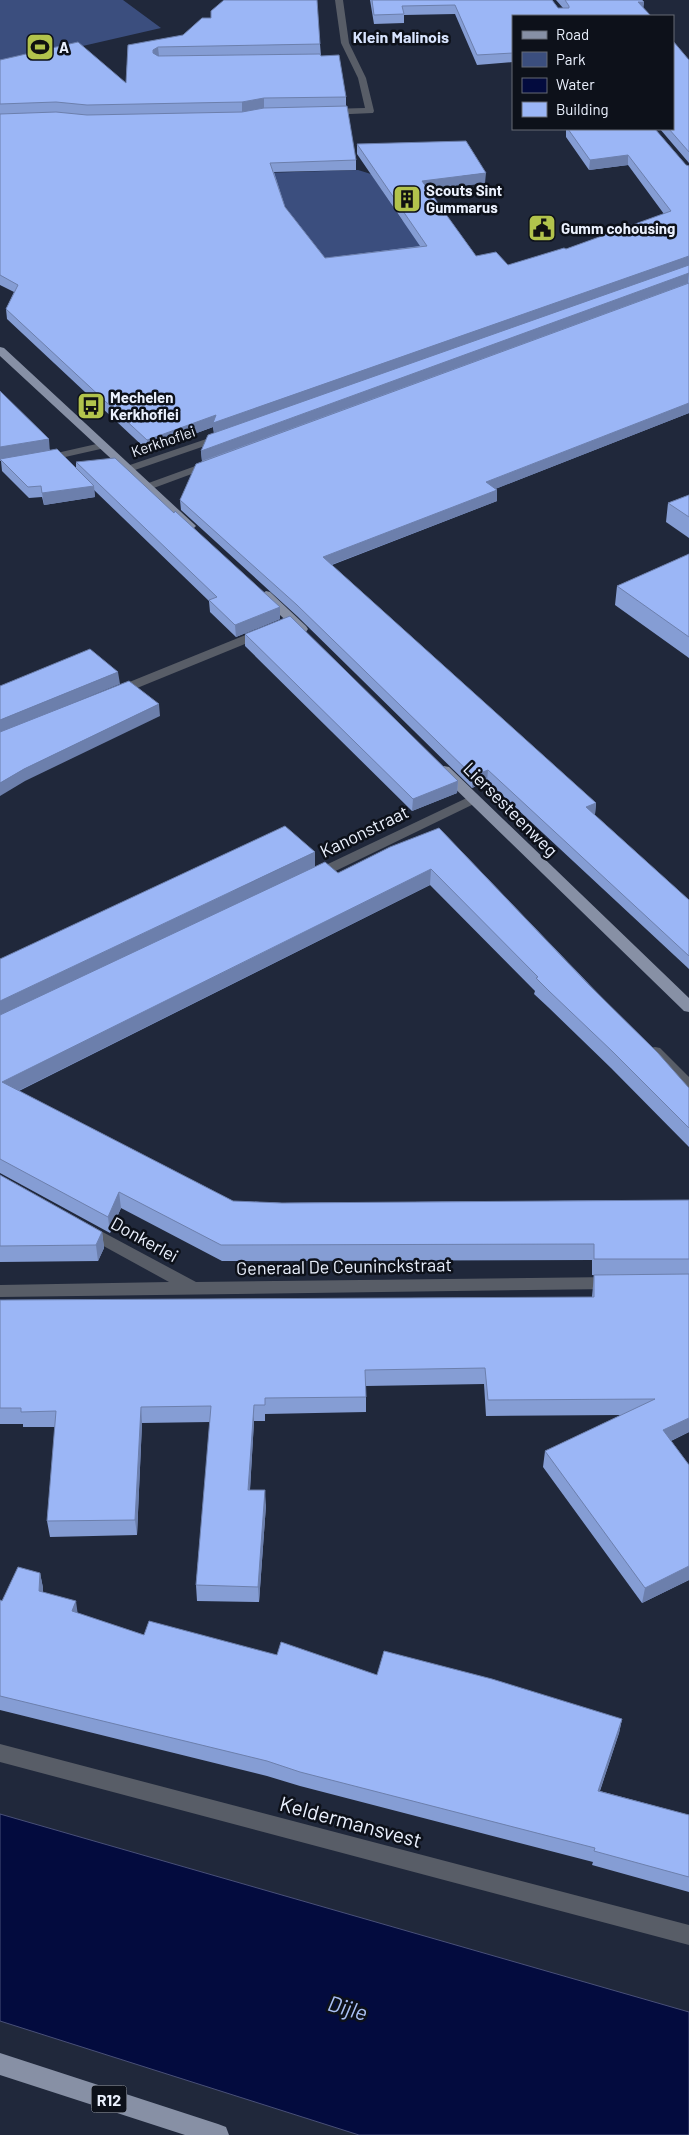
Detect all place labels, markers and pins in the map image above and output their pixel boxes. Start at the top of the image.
sports icon: A [25,32,55,62]
place label: A [59,38,69,56]
place label: Scouts Sint Gummarus [426,181,503,216]
building icon: Scouts Sint Gummarus [392,184,422,214]
public building icon: Gumm cohousing [527,213,557,243]
place label: Gumm cohousing [561,219,675,237]
place label: Mechelen Kerkhoflei [110,388,179,423]
bus stop icon: Mechelen Kerkhoflei [76,391,106,421]

